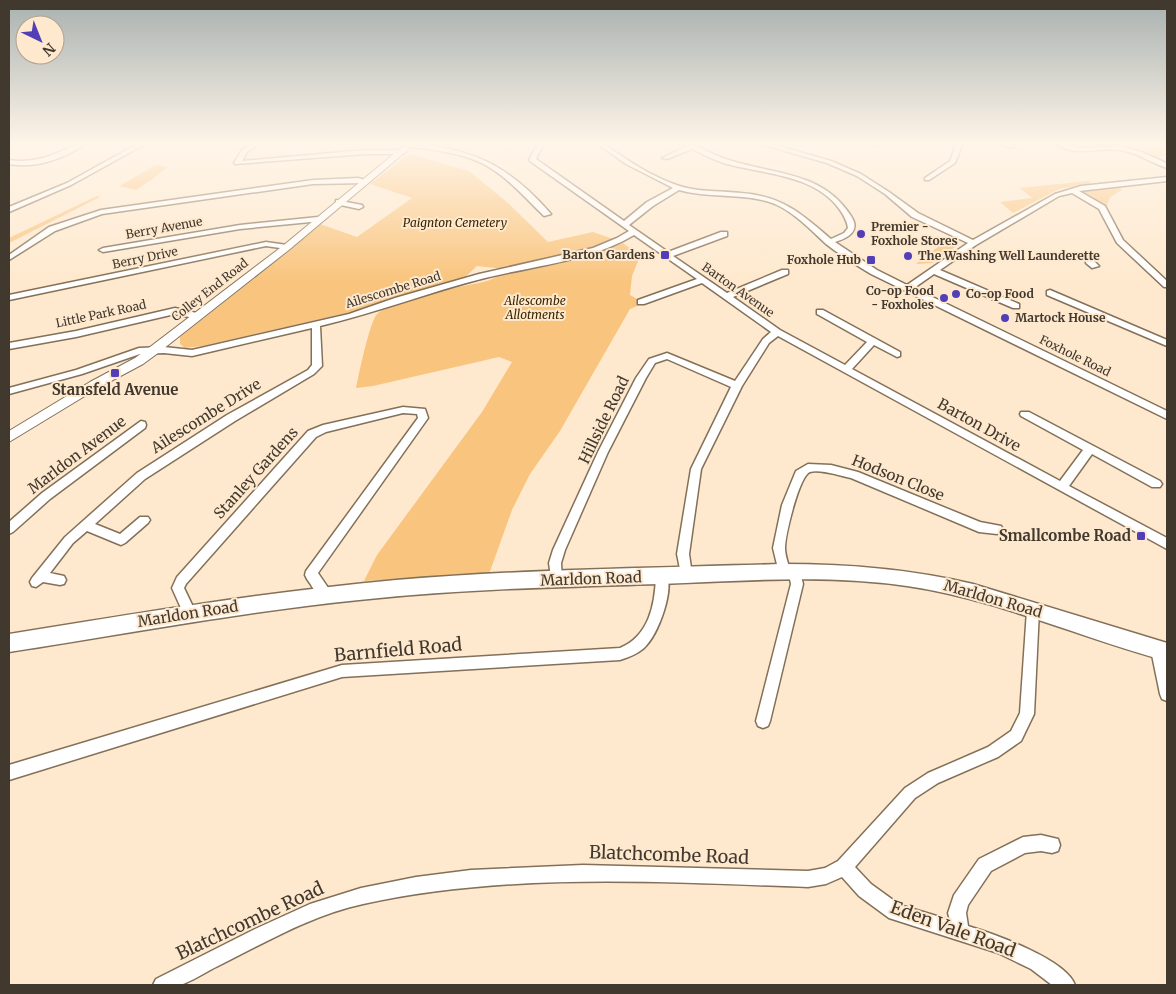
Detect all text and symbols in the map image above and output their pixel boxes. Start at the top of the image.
north arrow [15,15,65,65]
text: N [39,39,59,60]
street label: Berry Avenue [124,213,203,242]
park label: Paignton Cemetery [403,215,508,230]
place label: Premier - Foxhole Stores [871,219,958,248]
marker: Premier - Foxhole Stores [855,228,867,240]
street label: Berry Drive [111,243,179,272]
place label: Barton Gardens [562,247,655,262]
place label: The Washing Well Launderette [918,248,1100,263]
marker: Barton Gardens [659,249,671,261]
marker: The Washing Well Launderette [902,250,914,262]
place label: Foxhole Hub [787,252,861,267]
marker: Foxhole Hub [865,254,877,266]
street label: Colley End Road [168,255,251,324]
street label: Barton Avenue [699,259,777,320]
street label: Ailescombe Road [342,268,442,311]
place label: Co-op Food - Foxholes [866,283,935,312]
place label: Co-op Food [966,286,1034,301]
marker: Co-op Food [950,288,962,300]
marker: Co-op Food - Foxholes [938,292,950,304]
park label: Ailescombe Allotments [503,293,566,322]
street label: Little Park Road [54,297,147,330]
place label: Martock House [1015,310,1106,325]
marker: Martock House [999,312,1011,324]
street label: Foxhole Road [1037,332,1113,379]
marker: Stansfeld Avenue [109,367,121,379]
street label: Hillside Road [574,373,633,467]
street label: Ailescombe Drive [146,374,264,458]
place label: Stansfeld Avenue [52,380,178,399]
street label: Barton Drive [934,394,1024,455]
street label: Marldon Avenue [24,411,130,498]
street label: Stanley Gardens [209,423,302,522]
street label: Hodson Close [849,450,947,505]
place label: Smallcombe Road [999,526,1131,545]
marker: Smallcombe Road [1135,530,1147,542]
street label: Marldon Road [540,567,642,590]
street label: Marldon Road [942,575,1045,622]
street label: Marldon Road [136,596,240,631]
street label: Barnfield Road [333,632,463,667]
street label: Blatchcombe Road [589,840,750,869]
street label: Blatchcombe Road [172,876,327,965]
street label: Eden Vale Road [887,895,1019,962]

